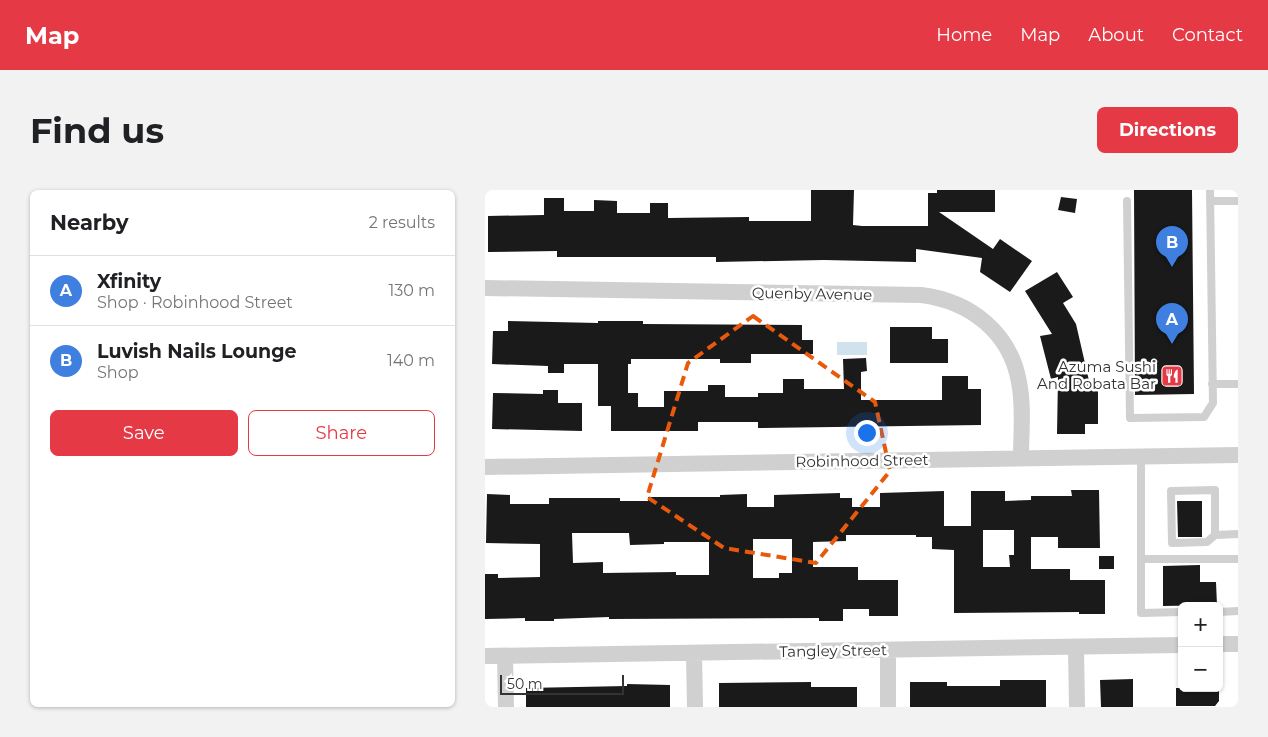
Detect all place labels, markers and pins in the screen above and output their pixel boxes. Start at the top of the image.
pin: B [1156,226,1188,267]
pin: A [1156,303,1188,344]
place label: Azuma Sushi And Robata Bar [1037,357,1156,393]
restaurant icon: Azuma Sushi And Robata Bar [1160,364,1184,388]

